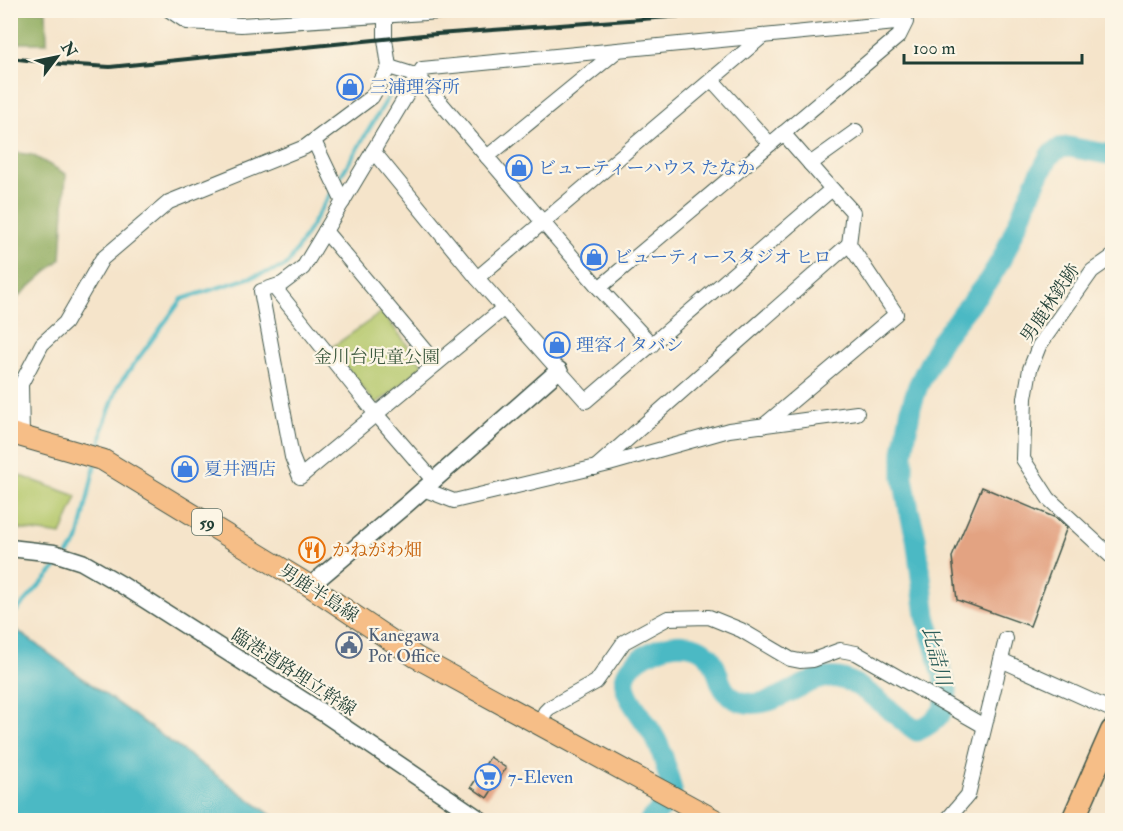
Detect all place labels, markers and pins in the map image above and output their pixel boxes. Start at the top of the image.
shop icon: 三浦理容所 [335,72,365,102]
place label: 三浦理容所 [370,76,460,99]
shop icon: ビューティーハウス たなか [504,153,534,183]
place label: ビューティーハウス たなか [538,157,755,180]
shop icon: ビューティースタジオ ヒロ [579,242,609,272]
place label: ビューティースタジオ ヒロ [614,246,831,269]
shop icon: 理容イタバシ [542,330,572,360]
place label: 理容イタバシ [576,334,684,357]
shop icon: 夏井酒店 [170,454,200,484]
place label: 夏井酒店 [204,458,276,481]
restaurant icon: かねがわ畑 [297,535,327,565]
place label: かねがわ畑 [332,539,422,562]
place label: Kanegawa Pot Office [368,624,441,668]
public building icon: Kanegawa Pot Office [334,630,364,660]
supermarket icon: 7-Eleven [473,762,503,792]
place label: 7-Eleven [508,766,573,789]

